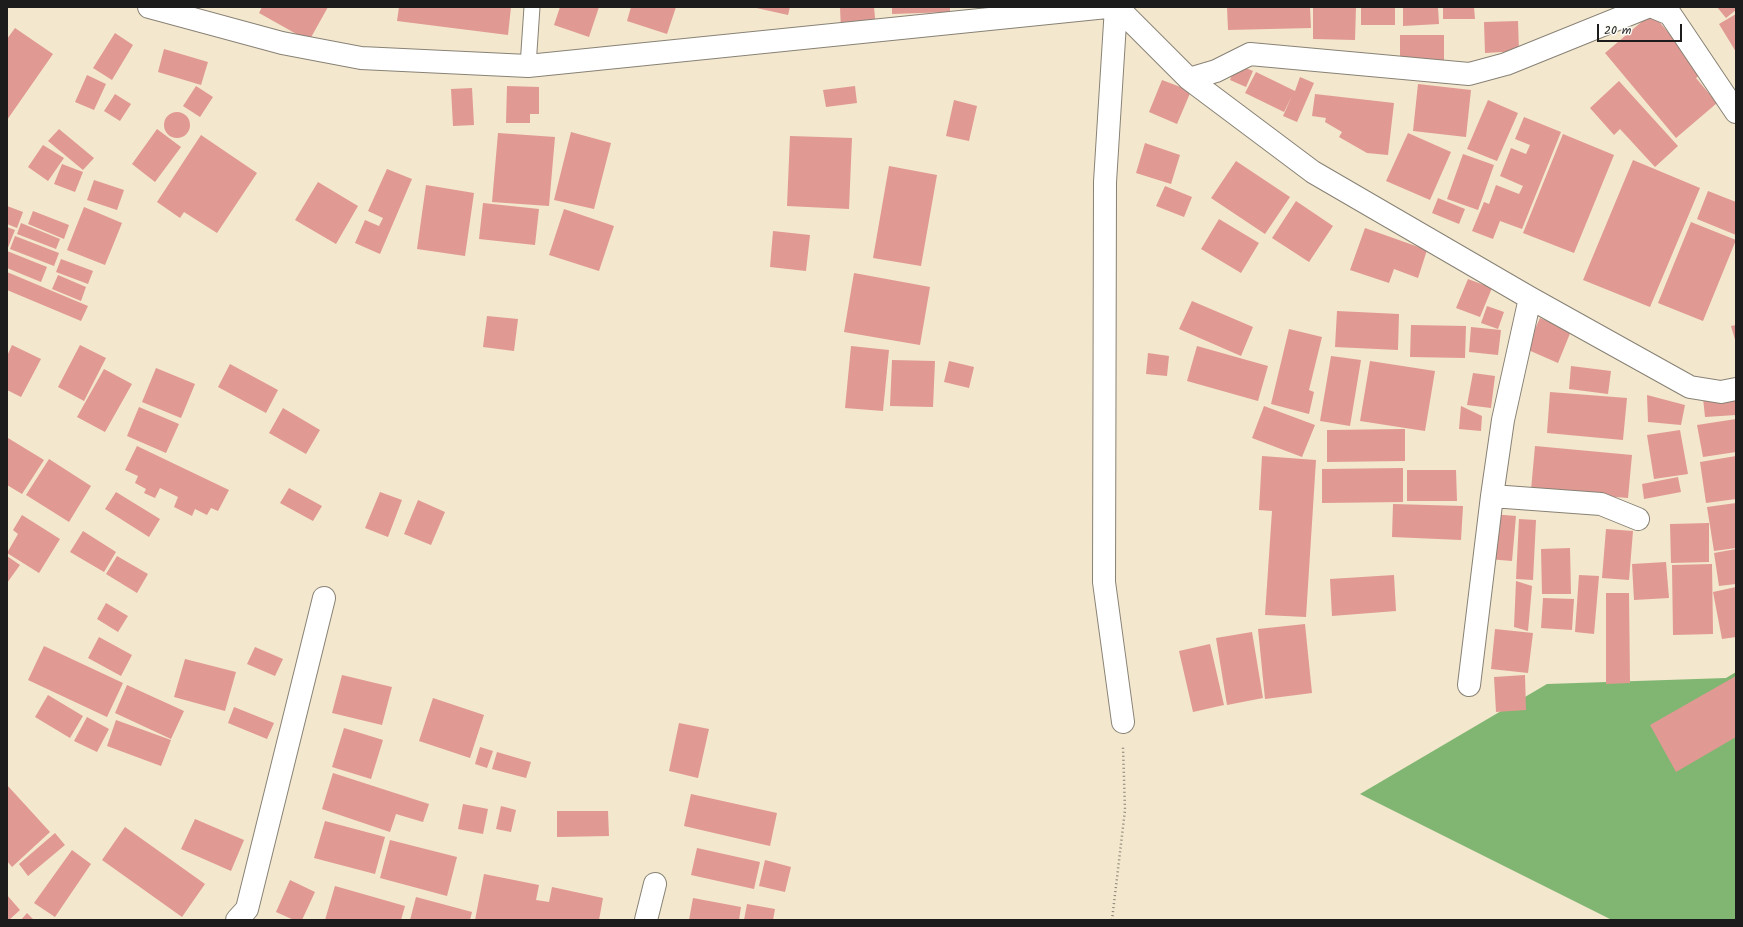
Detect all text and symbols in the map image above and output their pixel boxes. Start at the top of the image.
scale bar [1599,16,1684,42]
text: 20 m [1604,21,1631,40]

